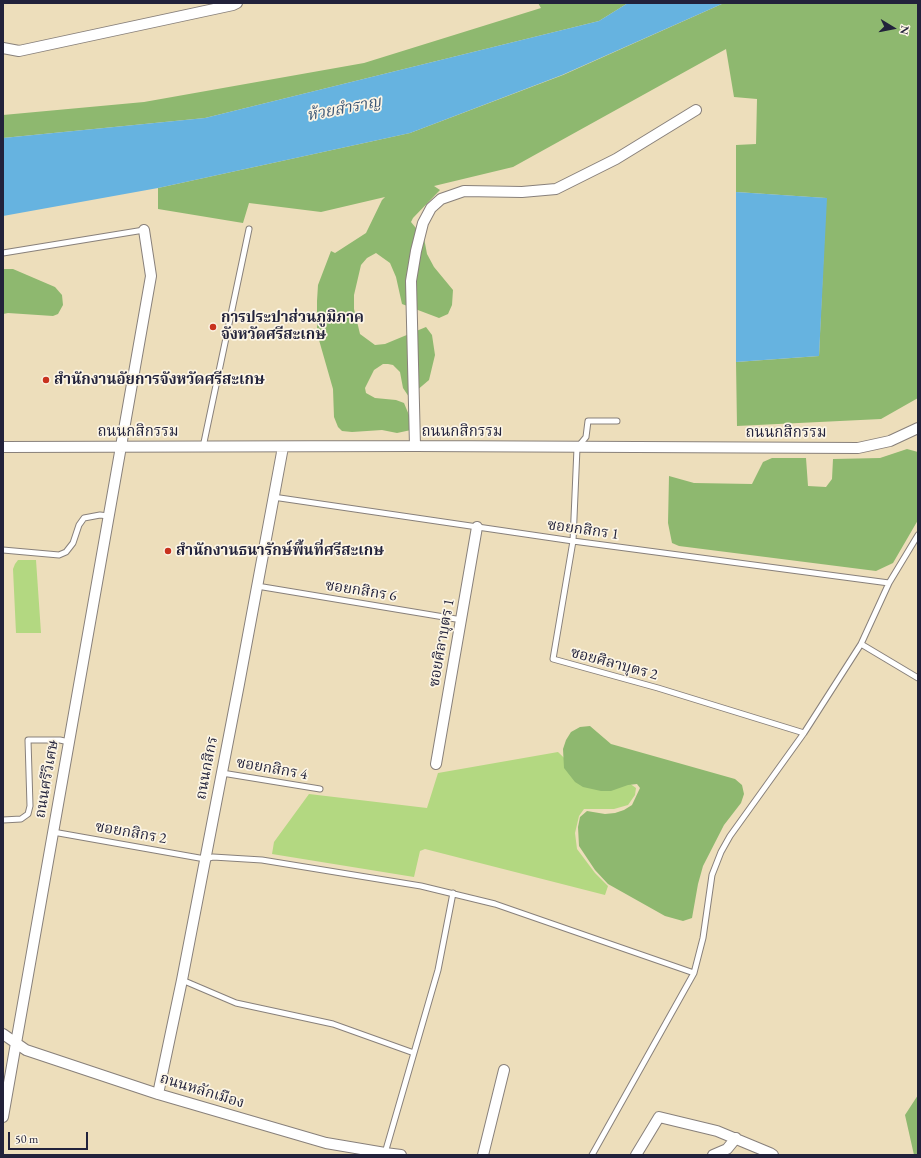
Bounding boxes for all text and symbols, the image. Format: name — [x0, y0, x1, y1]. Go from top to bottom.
north arrow — [873, 8, 913, 48]
text: N — [897, 24, 912, 36]
water label: ห้วยสำราญ — [305, 92, 383, 126]
place label: การประปาส่วนภูมิภาค จังหวัดศรีสะเกษ — [221, 309, 364, 344]
marker: การประปาส่วนภูมิภาค จังหวัดศรีสะเกษ — [208, 322, 218, 332]
place label: สำนักงานอัยการจังหวัดศรีสะเกษ — [54, 371, 265, 389]
marker: สำนักงานอัยการจังหวัดศรีสะเกษ — [41, 375, 51, 385]
street label: ถนนกสิกรรม — [97, 423, 179, 441]
street label: ถนนกสิกรรม — [421, 423, 503, 441]
street label: ถนนกสิกรรม — [745, 424, 827, 442]
street label: ซอยกสิกร 1 — [546, 516, 620, 544]
place label: สำนักงานธนารักษ์พื้นที่ศรีสะเกษ — [176, 542, 384, 560]
marker: สำนักงานธนารักษ์พื้นที่ศรีสะเกษ — [163, 546, 173, 556]
street label: ซอยกสิกร 6 — [324, 576, 398, 606]
street label: ซอยศิลาบุตร 1 — [425, 597, 459, 689]
street label: ซอยศิลาบุตร 2 — [568, 644, 660, 684]
street label: ถนนกสิกร — [192, 735, 222, 801]
street label: ถนนศรีวิเศษ — [31, 738, 63, 820]
street label: ซอยกสิกร 4 — [235, 754, 309, 784]
street label: ซอยกสิกร 2 — [94, 818, 168, 848]
street label: ถนนหลักเมือง — [157, 1070, 247, 1112]
scale bar — [10, 1124, 90, 1150]
text: 50 m — [15, 1131, 38, 1147]

